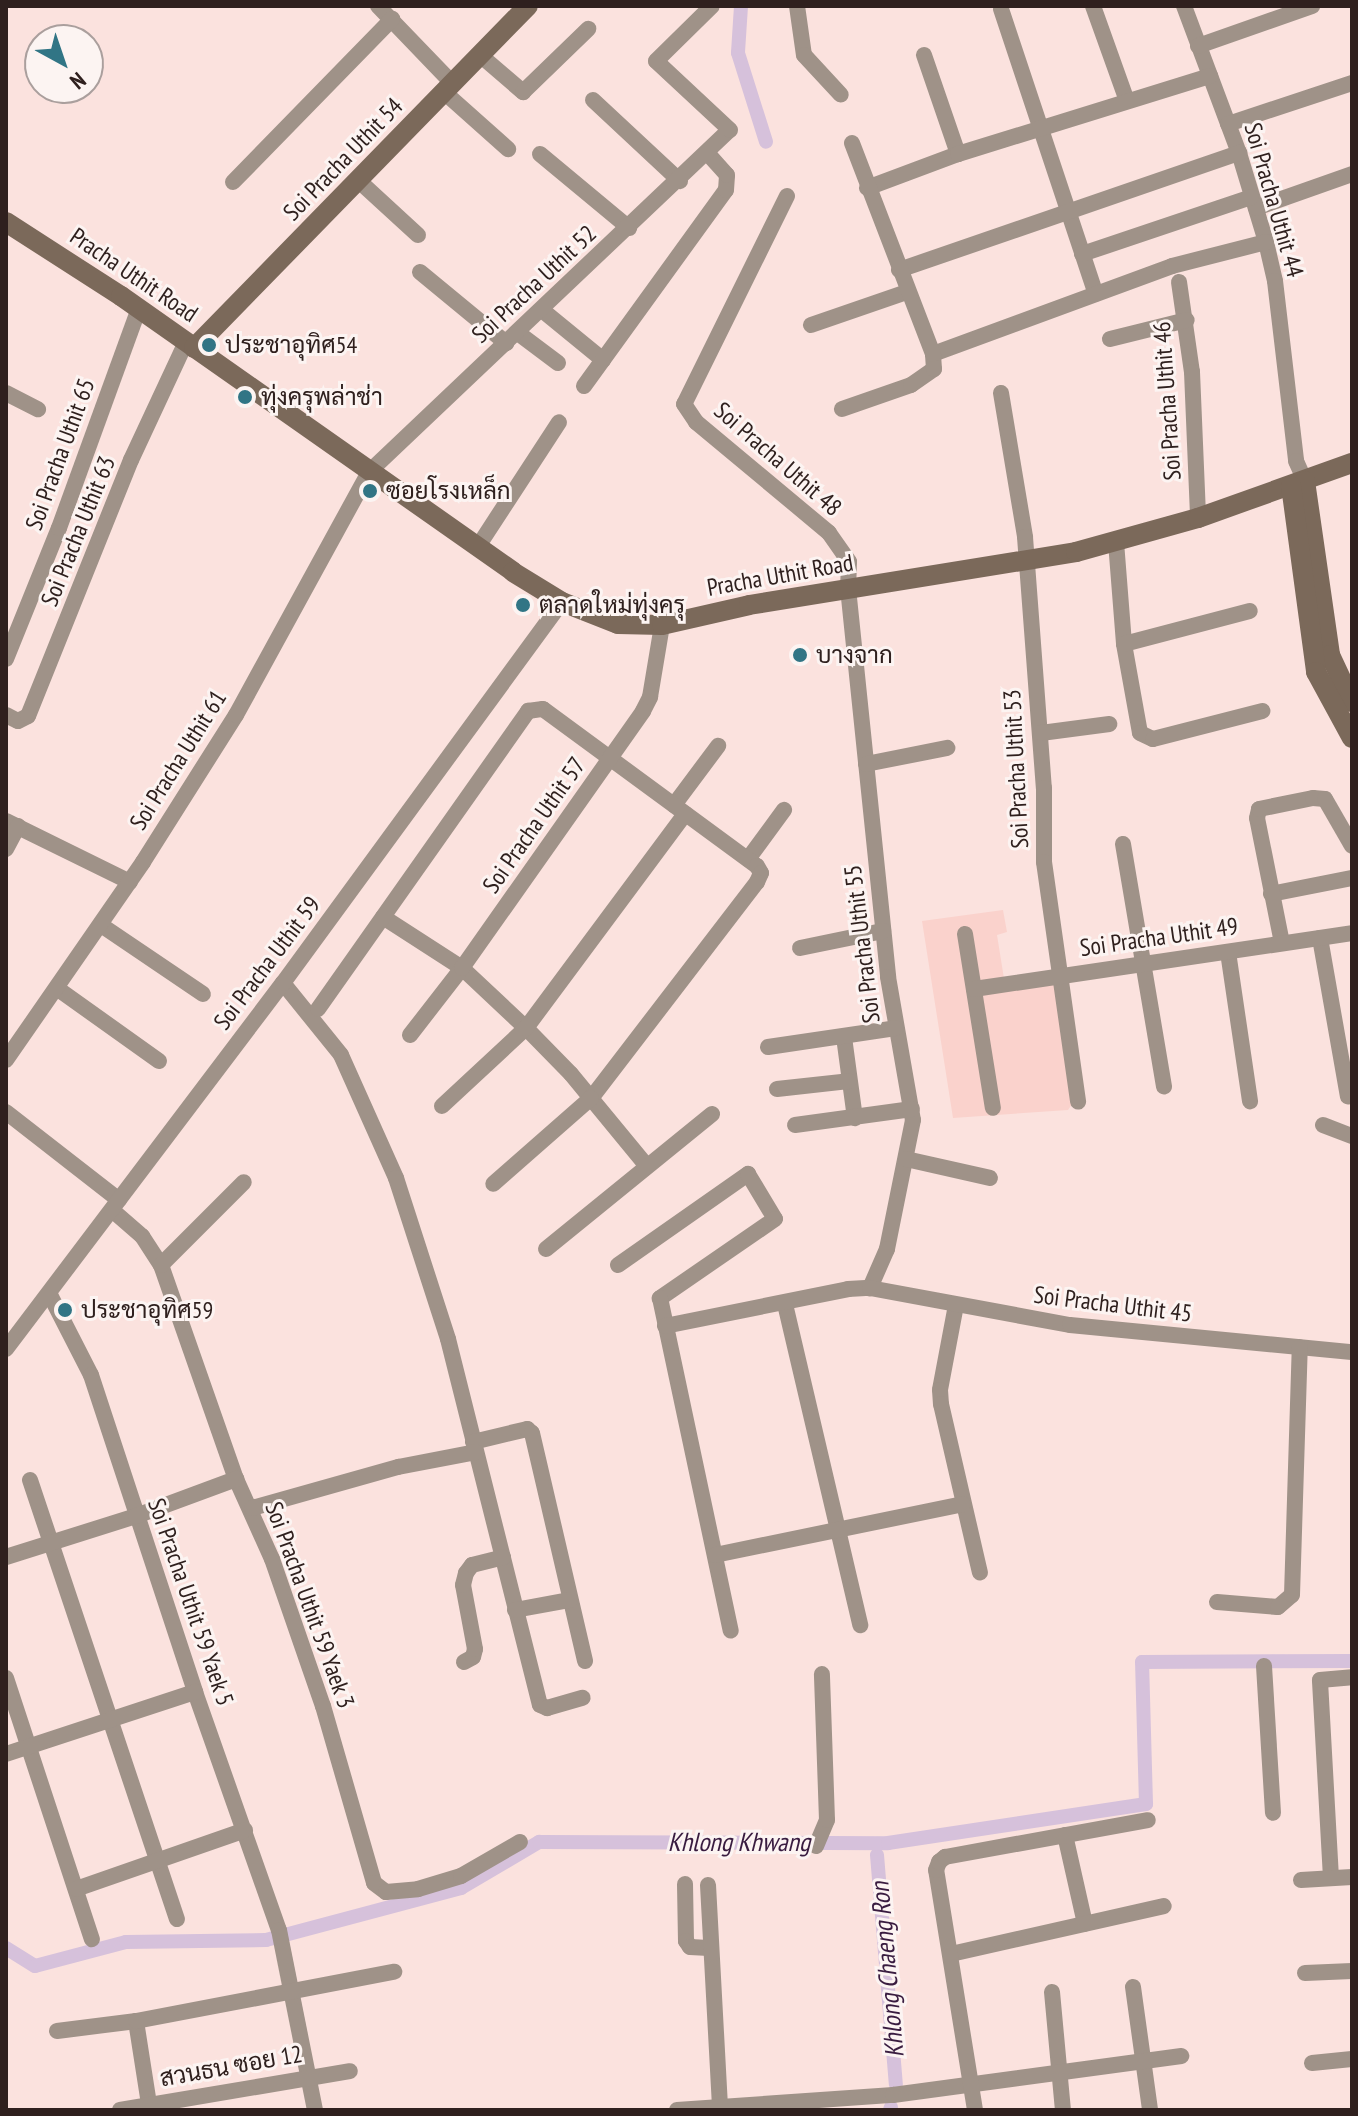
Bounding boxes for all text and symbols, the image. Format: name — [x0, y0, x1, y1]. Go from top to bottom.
north arrow — [24, 24, 104, 104]
text: N — [65, 66, 92, 95]
street label: Soi Pracha Uthit 54 — [277, 92, 409, 226]
street label: Soi Pracha Uthit 44 — [1238, 119, 1310, 281]
street label: Soi Pracha Uthit 52 — [466, 219, 602, 349]
street label: Pracha Uthit Road — [65, 222, 203, 328]
street label: Soi Pracha Uthit 46 — [1147, 321, 1187, 481]
place label: ประชาอุทิศ54 — [225, 331, 357, 359]
marker: ประชาอุทิศ54 — [200, 336, 218, 354]
street label: Soi Pracha Uthit 65 — [19, 374, 101, 534]
place label: ทุ่งครุพล่าช่า — [261, 383, 383, 411]
marker: ทุ่งครุพล่าช่า — [236, 388, 254, 406]
street label: Soi Pracha Uthit 48 — [708, 396, 848, 522]
street label: Soi Pracha Uthit 63 — [35, 452, 121, 610]
place label: ซอยโรงเหล็ก — [386, 477, 511, 505]
marker: ซอยโรงเหล็ก — [361, 482, 379, 500]
street label: Pracha Uthit Road — [705, 548, 855, 602]
place label: ตลาดใหม่ทุ่งครุ — [539, 591, 685, 619]
marker: ตลาดใหม่ทุ่งครุ — [514, 596, 532, 614]
place label: บางจาก — [816, 641, 893, 669]
marker: บางจาก — [791, 646, 809, 664]
street label: Soi Pracha Uthit 61 — [124, 685, 232, 835]
street label: Soi Pracha Uthit 53 — [997, 689, 1035, 849]
street label: Soi Pracha Uthit 57 — [477, 752, 591, 898]
street label: Soi Pracha Uthit 55 — [838, 863, 886, 1025]
street label: Soi Pracha Uthit 59 — [208, 891, 326, 1035]
street label: Soi Pracha Uthit 49 — [1078, 912, 1240, 962]
street label: Soi Pracha Uthit 45 — [1032, 1280, 1194, 1328]
place label: ประชาอุทิศ59 — [81, 1296, 213, 1324]
marker: ประชาอุทิศ59 — [56, 1301, 74, 1319]
street label: Soi Pracha Uthit 59 Yaek 5 — [142, 1494, 240, 1710]
street label: Soi Pracha Uthit 59 Yaek 3 — [259, 1497, 361, 1713]
water label: Khlong Khwang — [668, 1826, 810, 1858]
water label: Khlong Chaeng Ron — [864, 1881, 910, 2059]
street label: สวนธน ซอย 12 — [158, 2039, 304, 2093]

